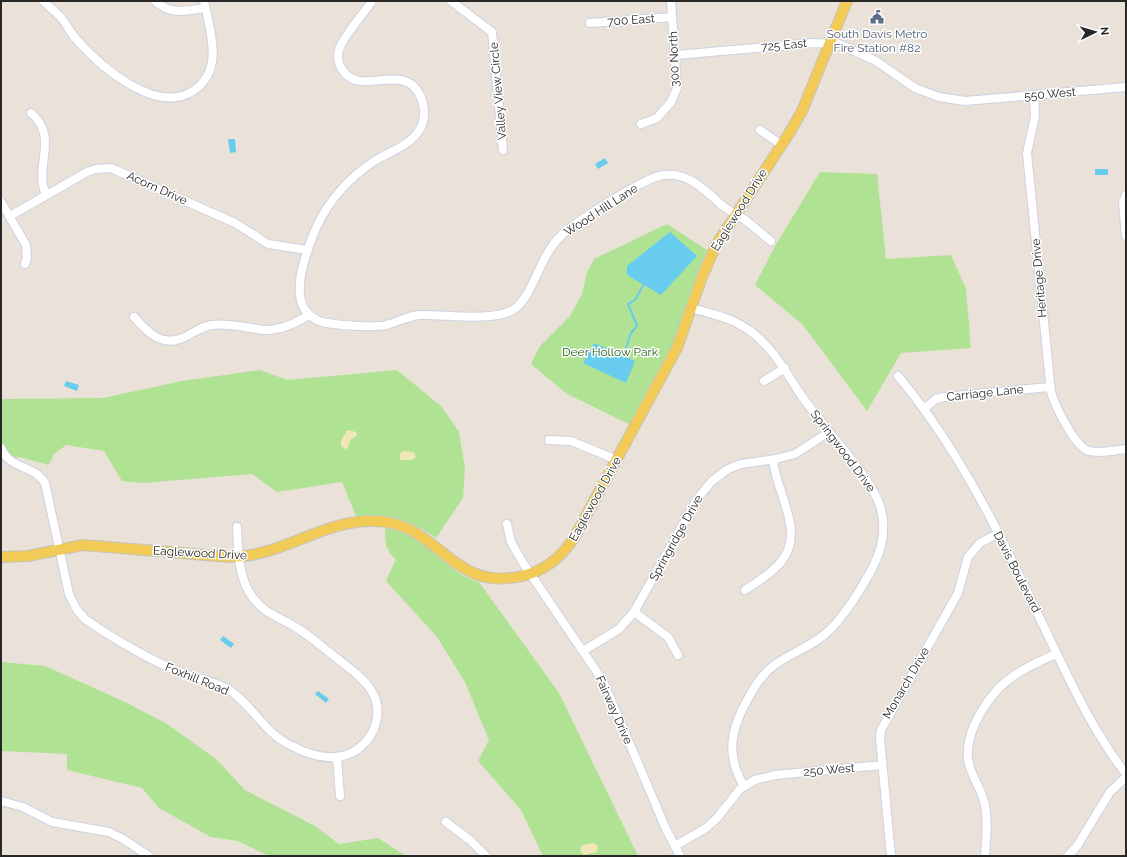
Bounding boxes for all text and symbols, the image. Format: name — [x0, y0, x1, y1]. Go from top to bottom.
public building icon: South Davis Metro Fire Station #82 — [869, 9, 885, 25]
street label: 700 East — [607, 11, 655, 29]
north arrow — [1075, 12, 1115, 52]
text: N — [1098, 26, 1111, 36]
place label: South Davis Metro Fire Station #82 — [827, 27, 927, 55]
street label: 300 North — [666, 31, 682, 87]
street label: 725 East — [761, 36, 807, 54]
street label: Valley View Circle — [487, 41, 509, 141]
street label: 550 West — [1024, 85, 1076, 103]
street label: Eaglewood Drive — [708, 166, 770, 254]
street label: Acorn Drive — [125, 168, 189, 208]
street label: Wood Hill Lane — [562, 181, 640, 239]
street label: Heritage Drive — [1029, 238, 1049, 318]
park label: Deer Hollow Park — [562, 345, 659, 359]
street label: Carriage Lane — [946, 382, 1024, 404]
street label: Springwood Drive — [808, 407, 878, 495]
street label: Eaglewood Drive — [566, 454, 624, 544]
street label: Springridge Drive — [647, 492, 705, 584]
street label: Davis Boulevard — [990, 529, 1044, 615]
street label: Eaglewood Drive — [153, 544, 247, 562]
street label: Monarch Drive — [880, 645, 932, 721]
street label: Foxhill Road — [163, 660, 231, 698]
street label: Fairway Drive — [593, 674, 635, 746]
street label: 250 West — [803, 761, 855, 779]

